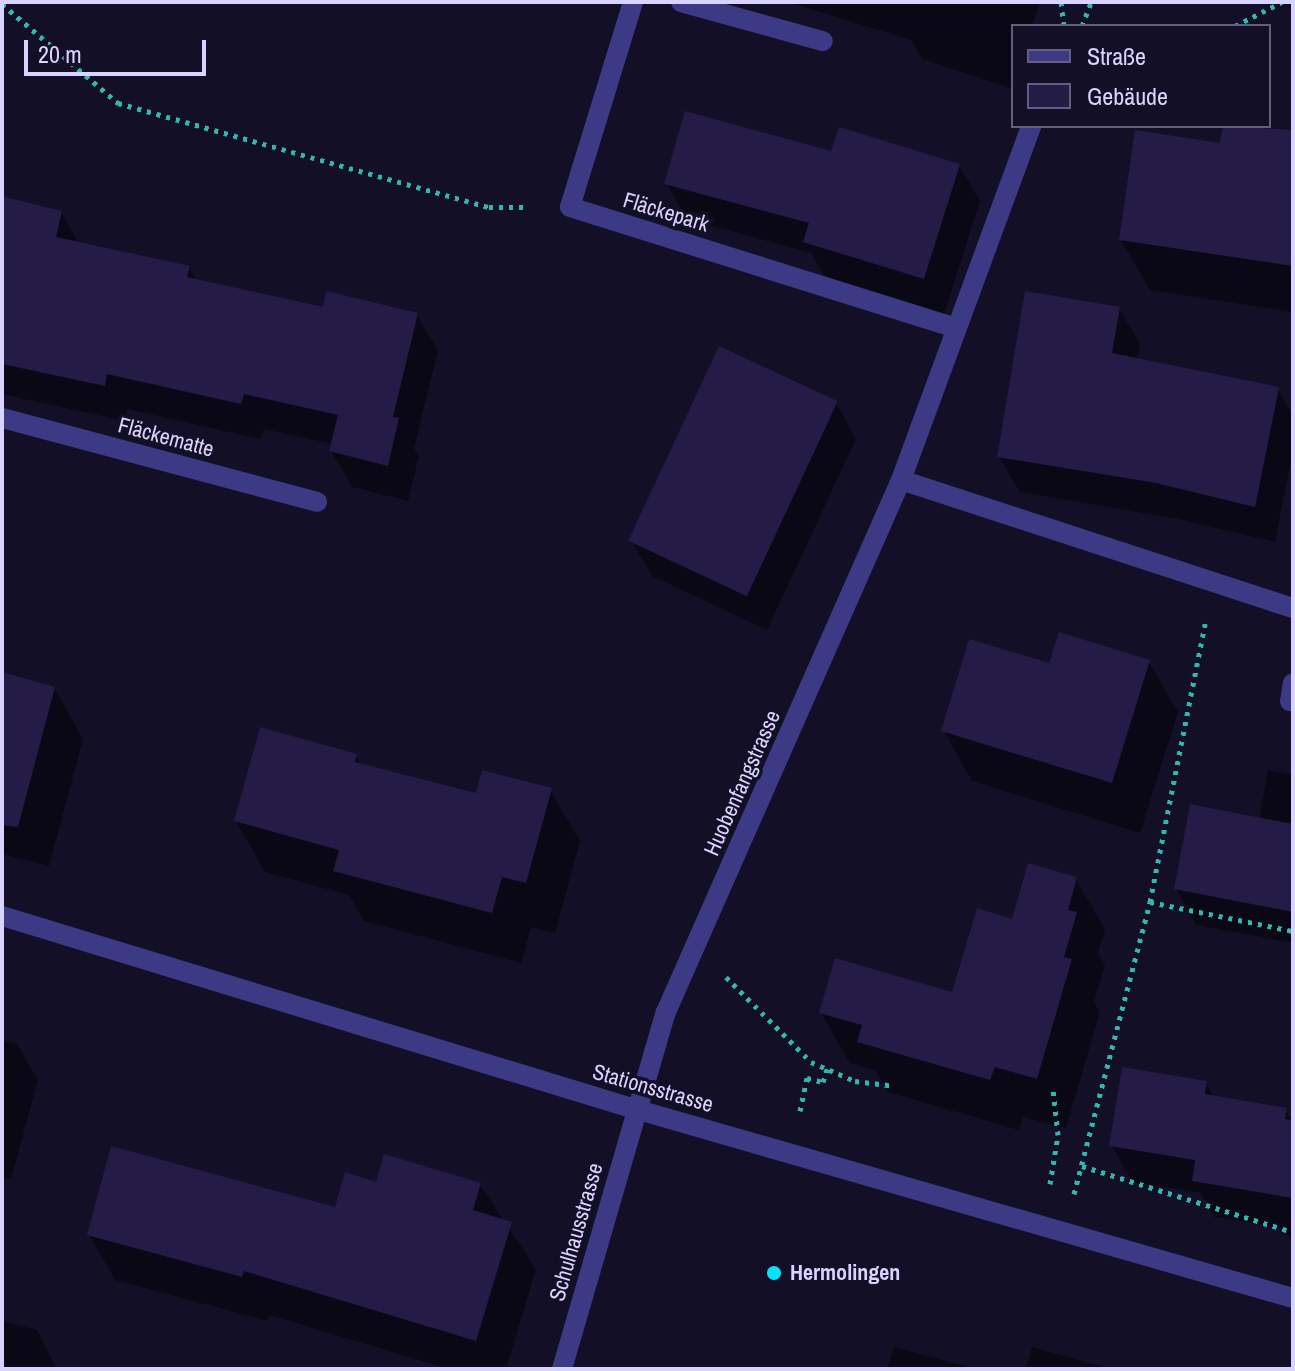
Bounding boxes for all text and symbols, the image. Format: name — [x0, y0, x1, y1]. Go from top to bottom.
scale bar — [28, 24, 210, 74]
legend — [1011, 24, 1271, 128]
text: 20 m — [38, 38, 82, 70]
text: Straße — [1087, 40, 1146, 72]
text: Gebäude — [1087, 80, 1168, 112]
street label: Fläckepark — [620, 186, 712, 238]
street label: Fläckematte — [115, 412, 217, 462]
street label: Huobenfangstrasse — [698, 706, 786, 860]
street label: Stationsstrasse — [590, 1058, 716, 1118]
street label: Schulhausstrasse — [544, 1160, 608, 1304]
place label: Hermolingen — [790, 1260, 900, 1286]
marker: Hermolingen — [765, 1264, 783, 1282]

